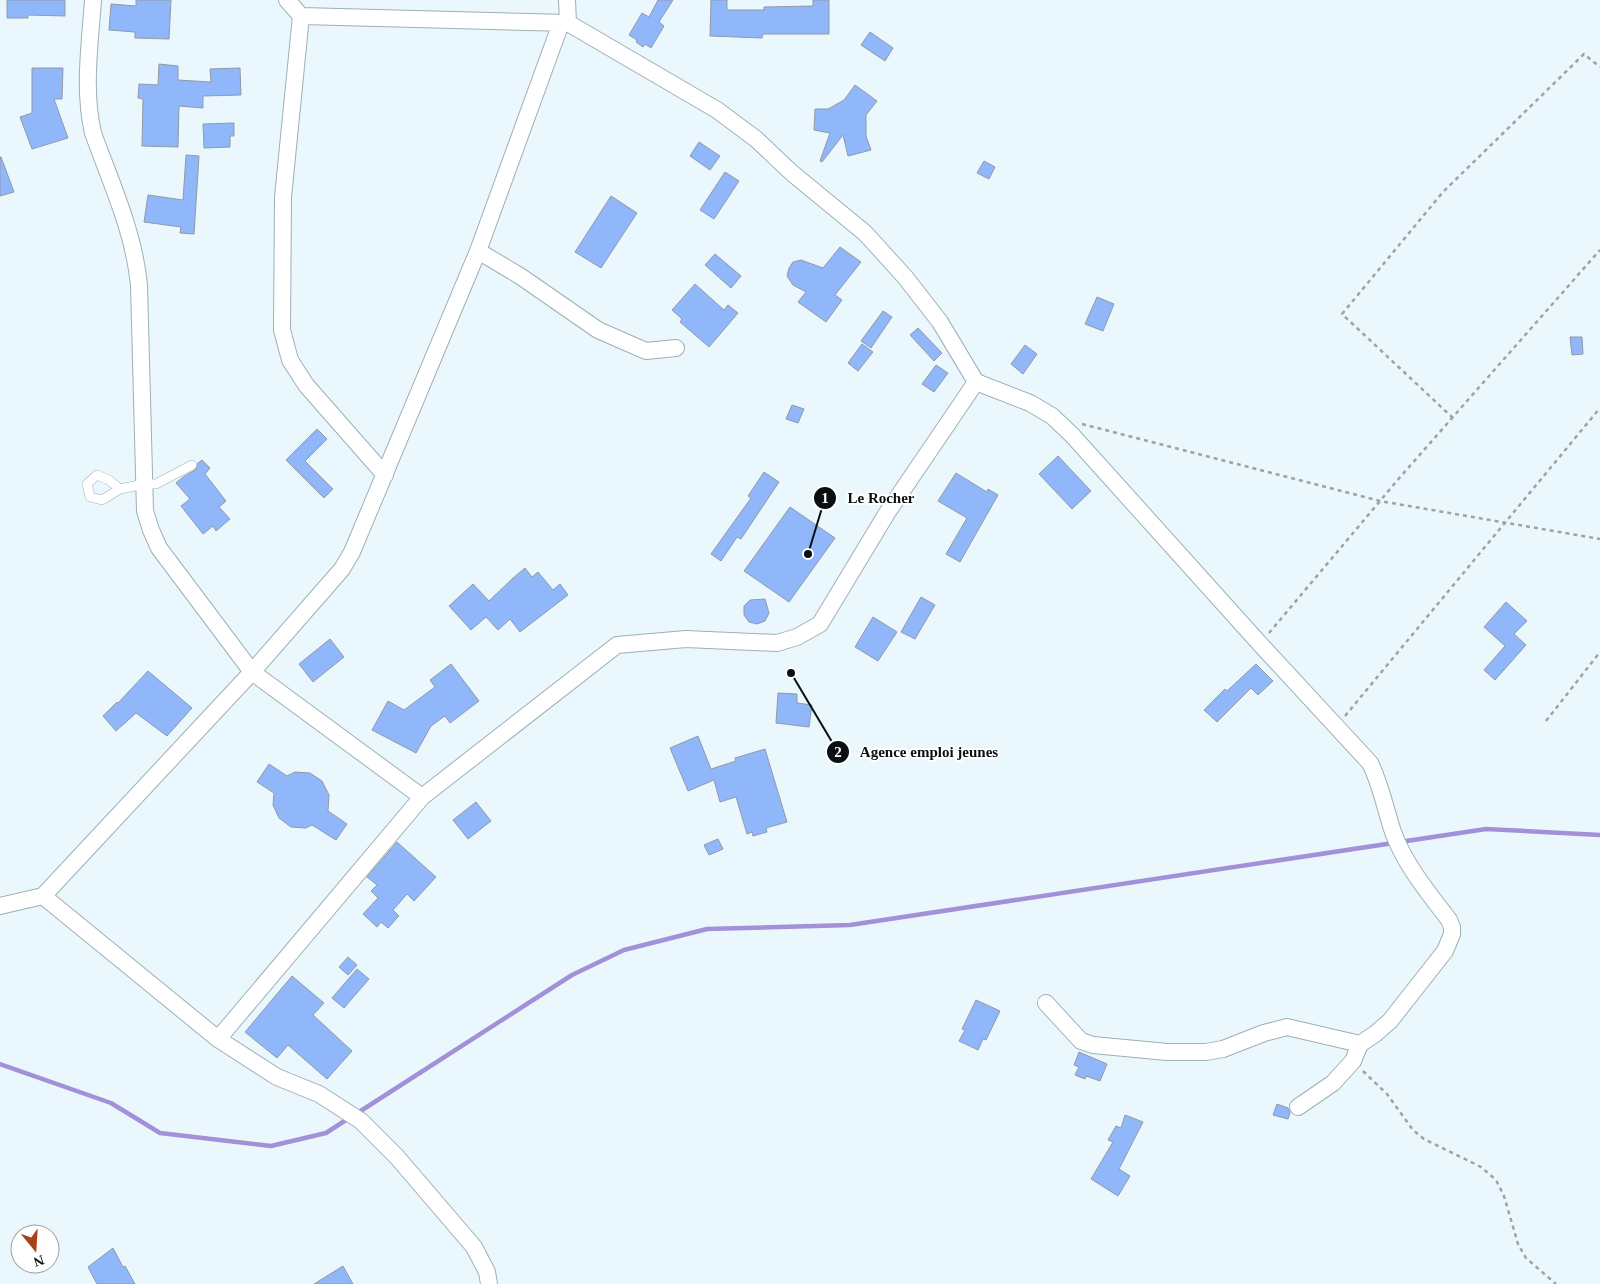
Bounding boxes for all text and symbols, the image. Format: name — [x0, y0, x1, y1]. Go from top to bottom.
callout: Le Rocher — [813, 483, 925, 513]
text: 1 — [821, 490, 829, 506]
text: Le Rocher — [847, 490, 915, 506]
callout: Agence emploi jeunes — [825, 737, 1009, 767]
text: 2 — [834, 744, 842, 760]
text: Agence emploi jeunes — [860, 744, 998, 760]
north arrow — [10, 1224, 60, 1274]
text: N — [32, 1252, 46, 1270]

